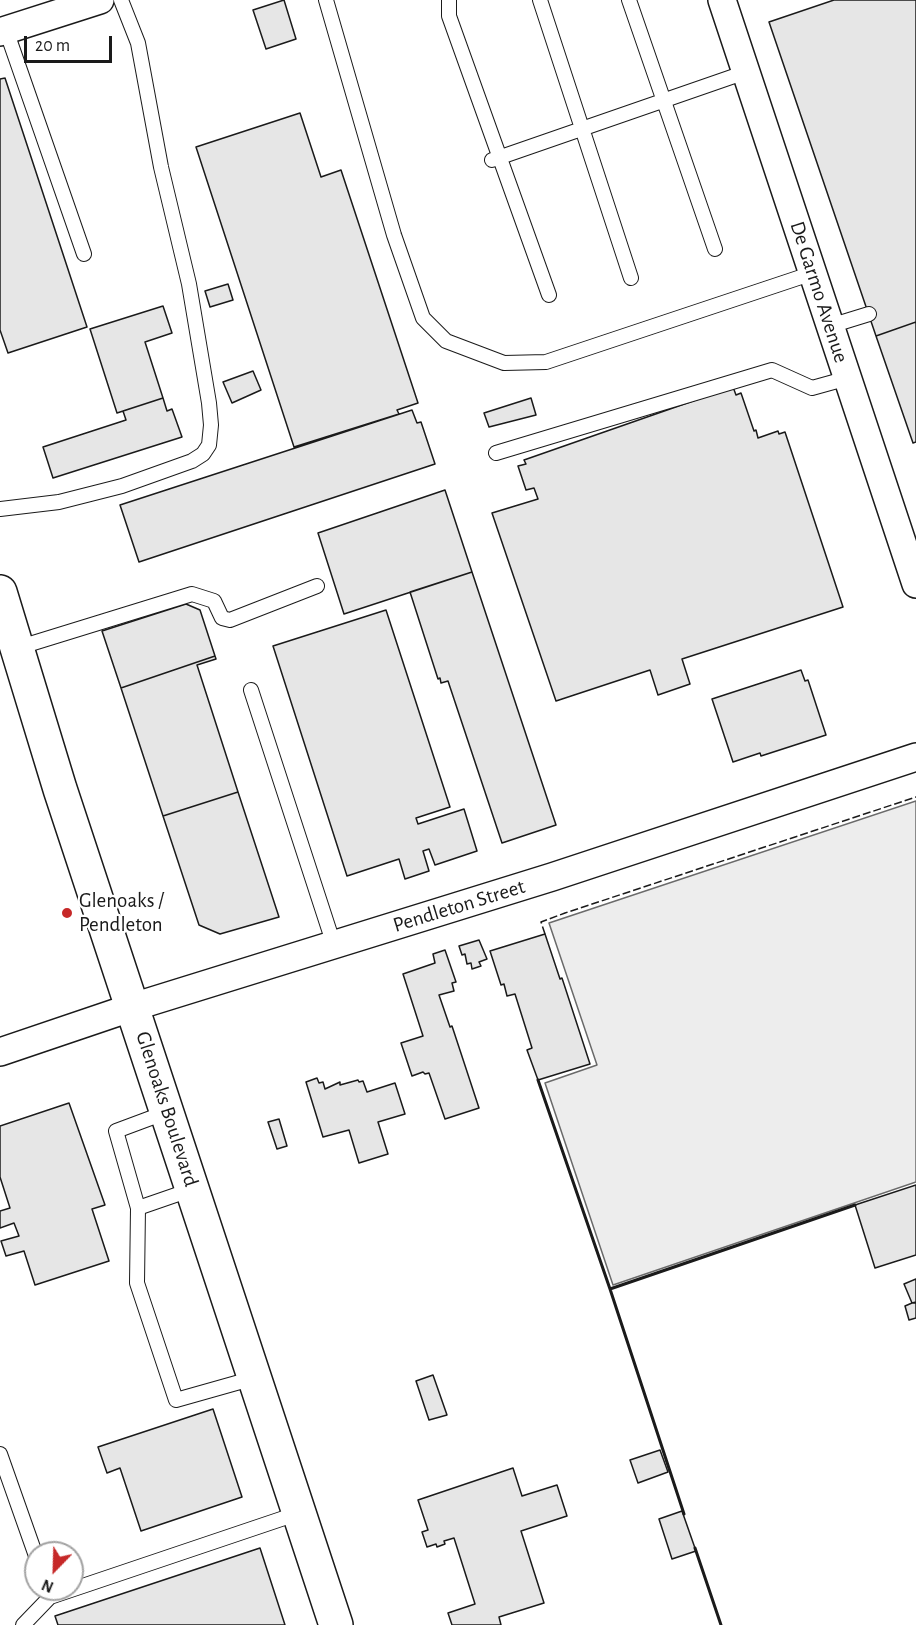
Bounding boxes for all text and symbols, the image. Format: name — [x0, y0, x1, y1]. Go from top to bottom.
scale bar — [27, 24, 116, 62]
text: 20 m — [35, 37, 70, 55]
street label: De Garmo Avenue — [784, 218, 854, 366]
street label: Pendleton Street — [390, 874, 528, 938]
place label: Glenoaks / Pendleton — [79, 888, 164, 938]
marker: Glenoaks / Pendleton — [60, 906, 74, 920]
street label: Glenoaks Boulevard — [130, 1028, 204, 1190]
north arrow — [24, 1541, 84, 1601]
text: N — [40, 1576, 56, 1595]

